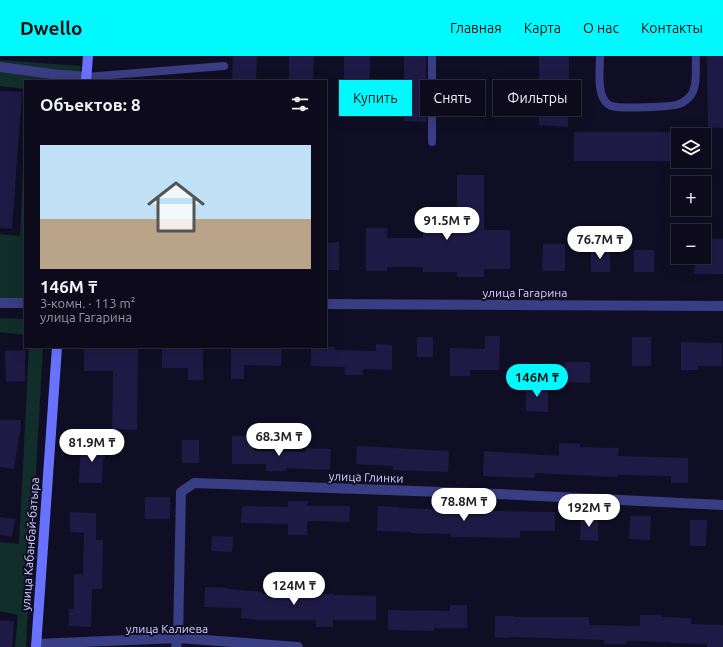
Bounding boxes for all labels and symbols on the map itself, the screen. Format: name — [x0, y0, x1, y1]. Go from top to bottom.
pin: 91.5M ₸ — [410, 207, 484, 241]
pin: 76.7M ₸ — [563, 226, 637, 260]
street label: улица Гагарина — [483, 286, 568, 299]
pin: 146M ₸ — [504, 364, 570, 398]
pin: 68.3M ₸ — [242, 423, 316, 457]
pin: 81.9M ₸ — [55, 429, 129, 463]
street label: улица Глинки — [328, 469, 404, 485]
street label: улица Кабанбай-батыра — [19, 477, 41, 611]
pin: 78.8M ₸ — [427, 488, 501, 522]
pin: 192M ₸ — [556, 494, 622, 528]
pin: 124M ₸ — [261, 572, 327, 606]
street label: улица Калиева — [126, 622, 208, 635]

